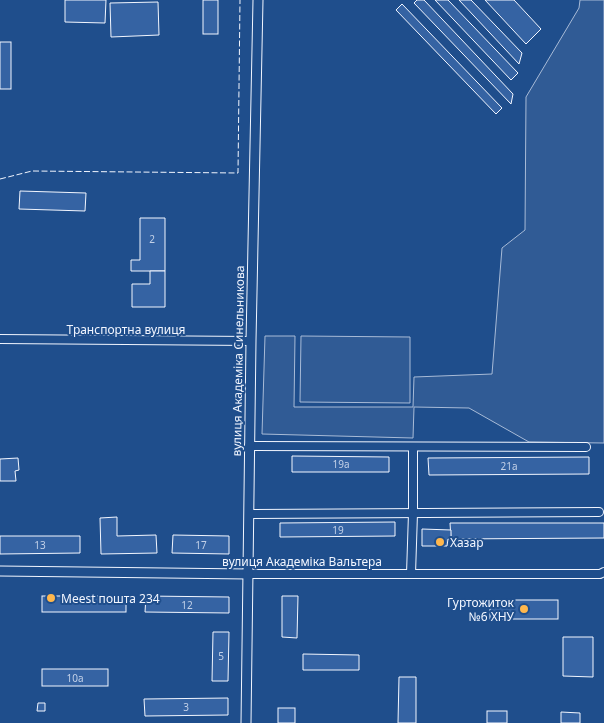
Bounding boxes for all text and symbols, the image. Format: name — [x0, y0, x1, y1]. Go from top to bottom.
house number: 2 — [149, 232, 155, 246]
street label: вулиця Академіка Синельникова — [228, 265, 248, 457]
street label: Транспортна вулиця — [67, 321, 185, 338]
house number: 19а — [333, 457, 350, 471]
house number: 21а — [501, 459, 518, 473]
house number: 19 — [332, 523, 344, 537]
place label: Хазар — [450, 534, 483, 551]
marker: Хазар — [434, 536, 446, 548]
house number: 13 — [34, 538, 46, 552]
house number: 17 — [195, 538, 207, 552]
street label: вулиця Академіка Вальтера — [222, 553, 382, 570]
place label: Meest пошта 234 — [61, 590, 160, 607]
marker: Meest пошта 234 — [45, 592, 57, 604]
place label: Гуртожиток №6 ХНУ — [447, 594, 515, 625]
house number: 12 — [181, 598, 193, 612]
marker: Гуртожиток №6 ХНУ — [518, 603, 530, 615]
house number: 5 — [218, 649, 224, 663]
house number: 10а — [67, 671, 84, 685]
house number: 3 — [183, 700, 189, 714]

